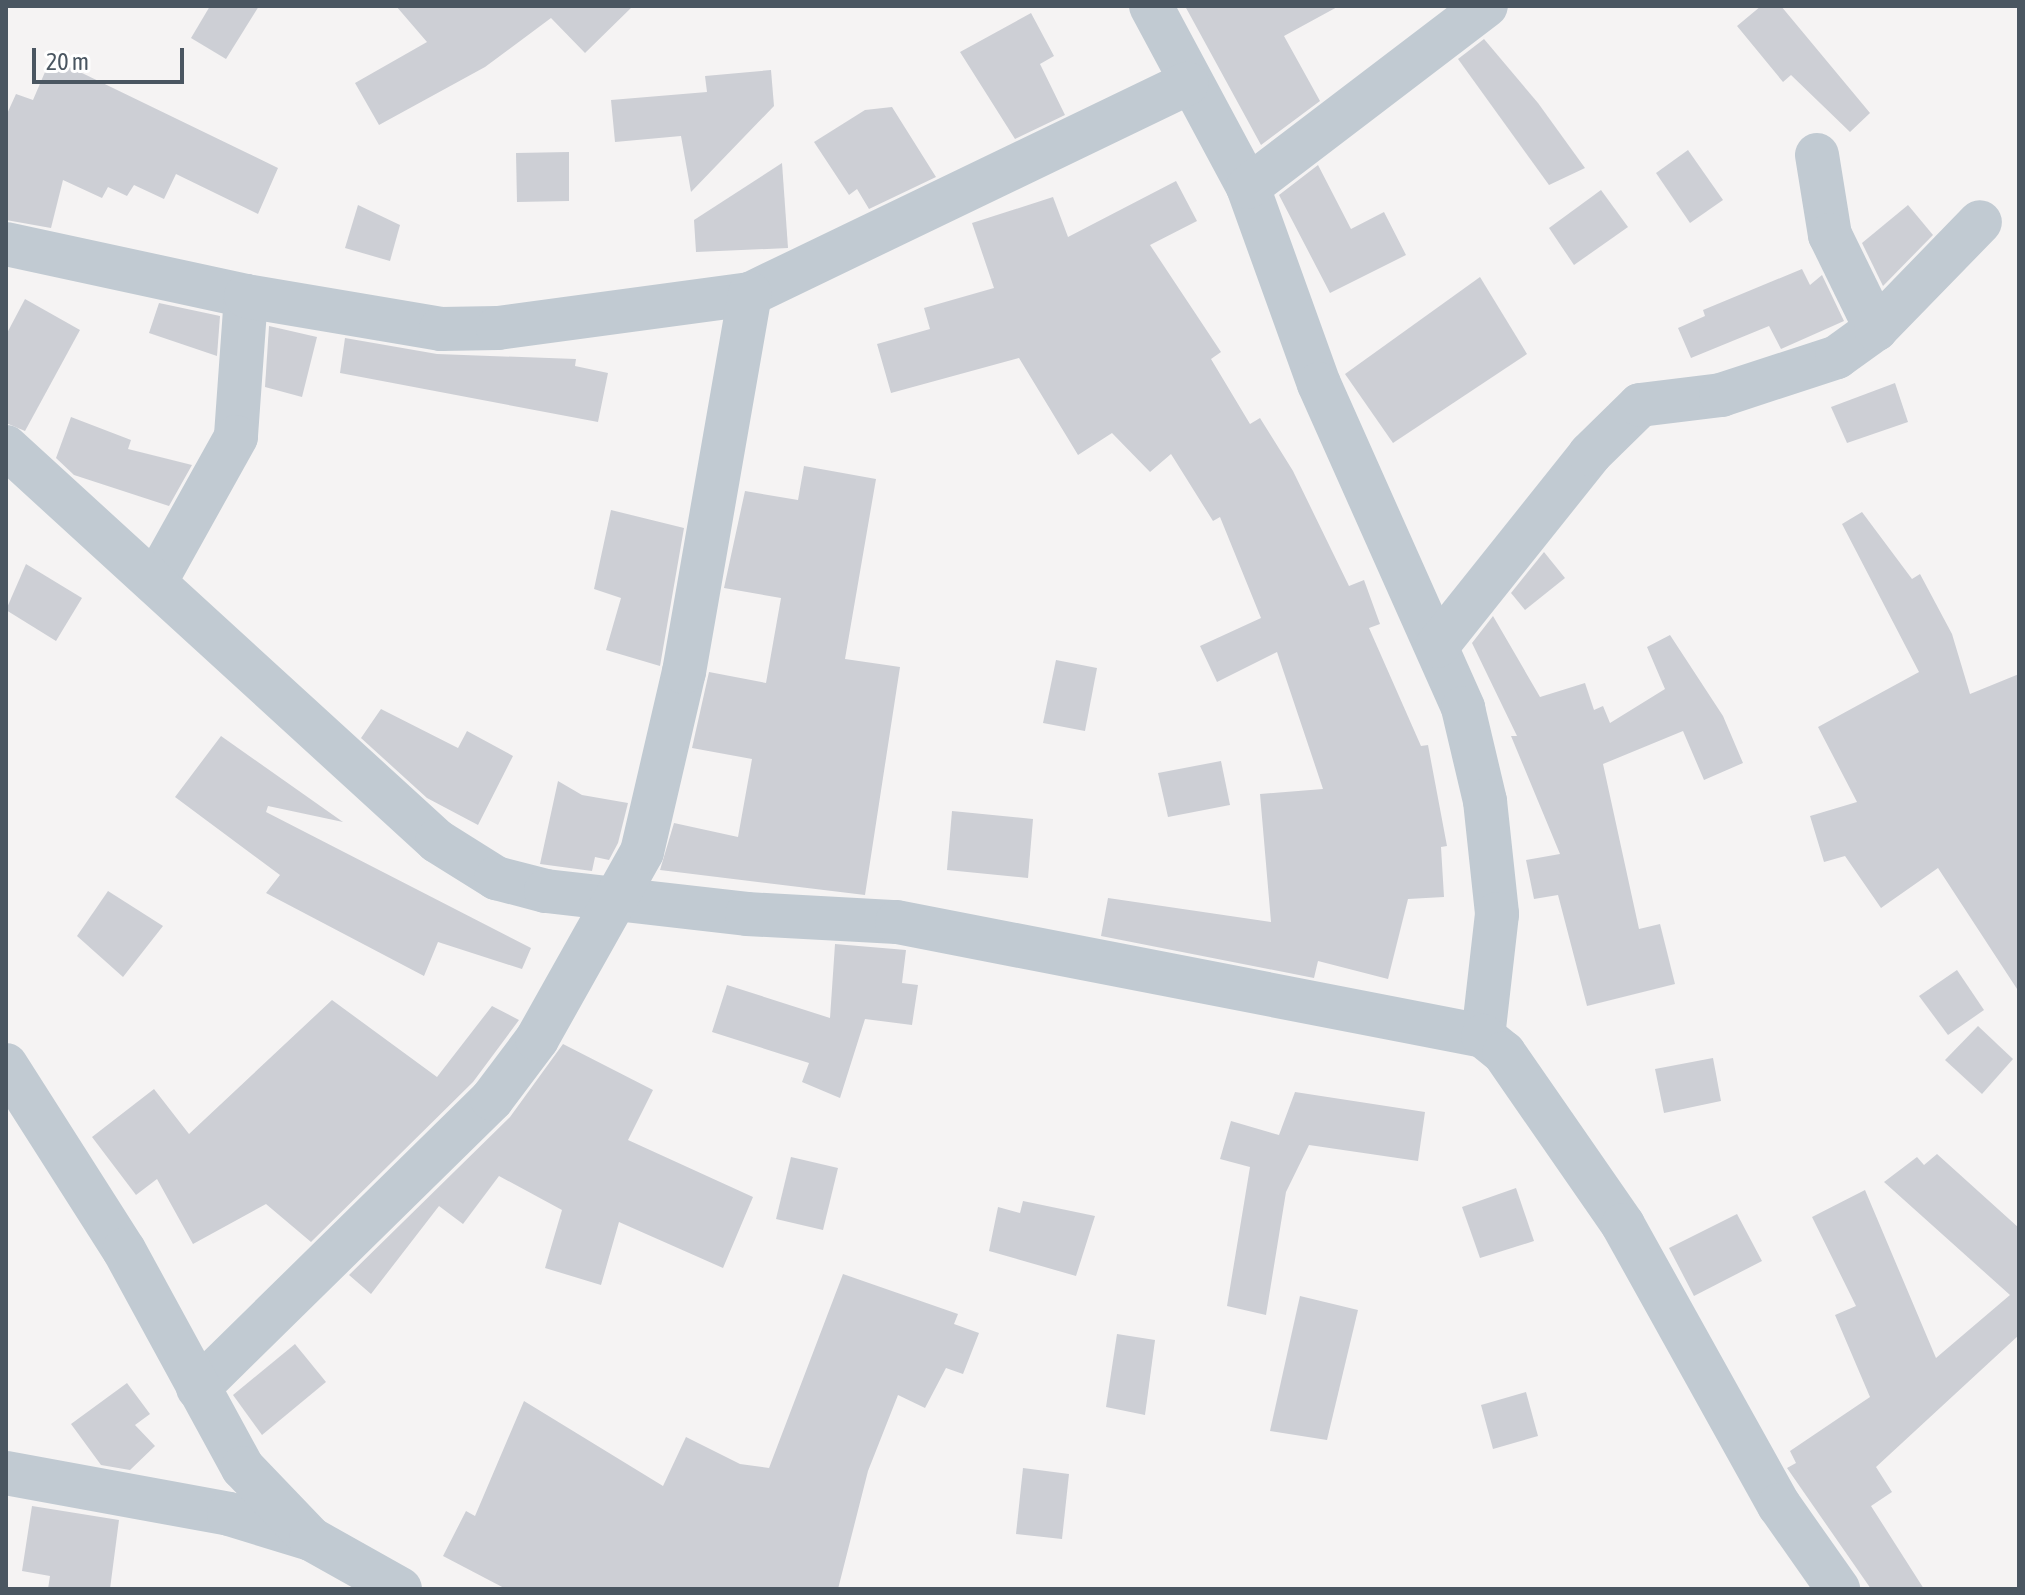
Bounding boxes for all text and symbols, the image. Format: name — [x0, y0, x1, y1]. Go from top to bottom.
scale bar — [36, 32, 188, 82]
text: 20 m — [46, 48, 89, 75]

